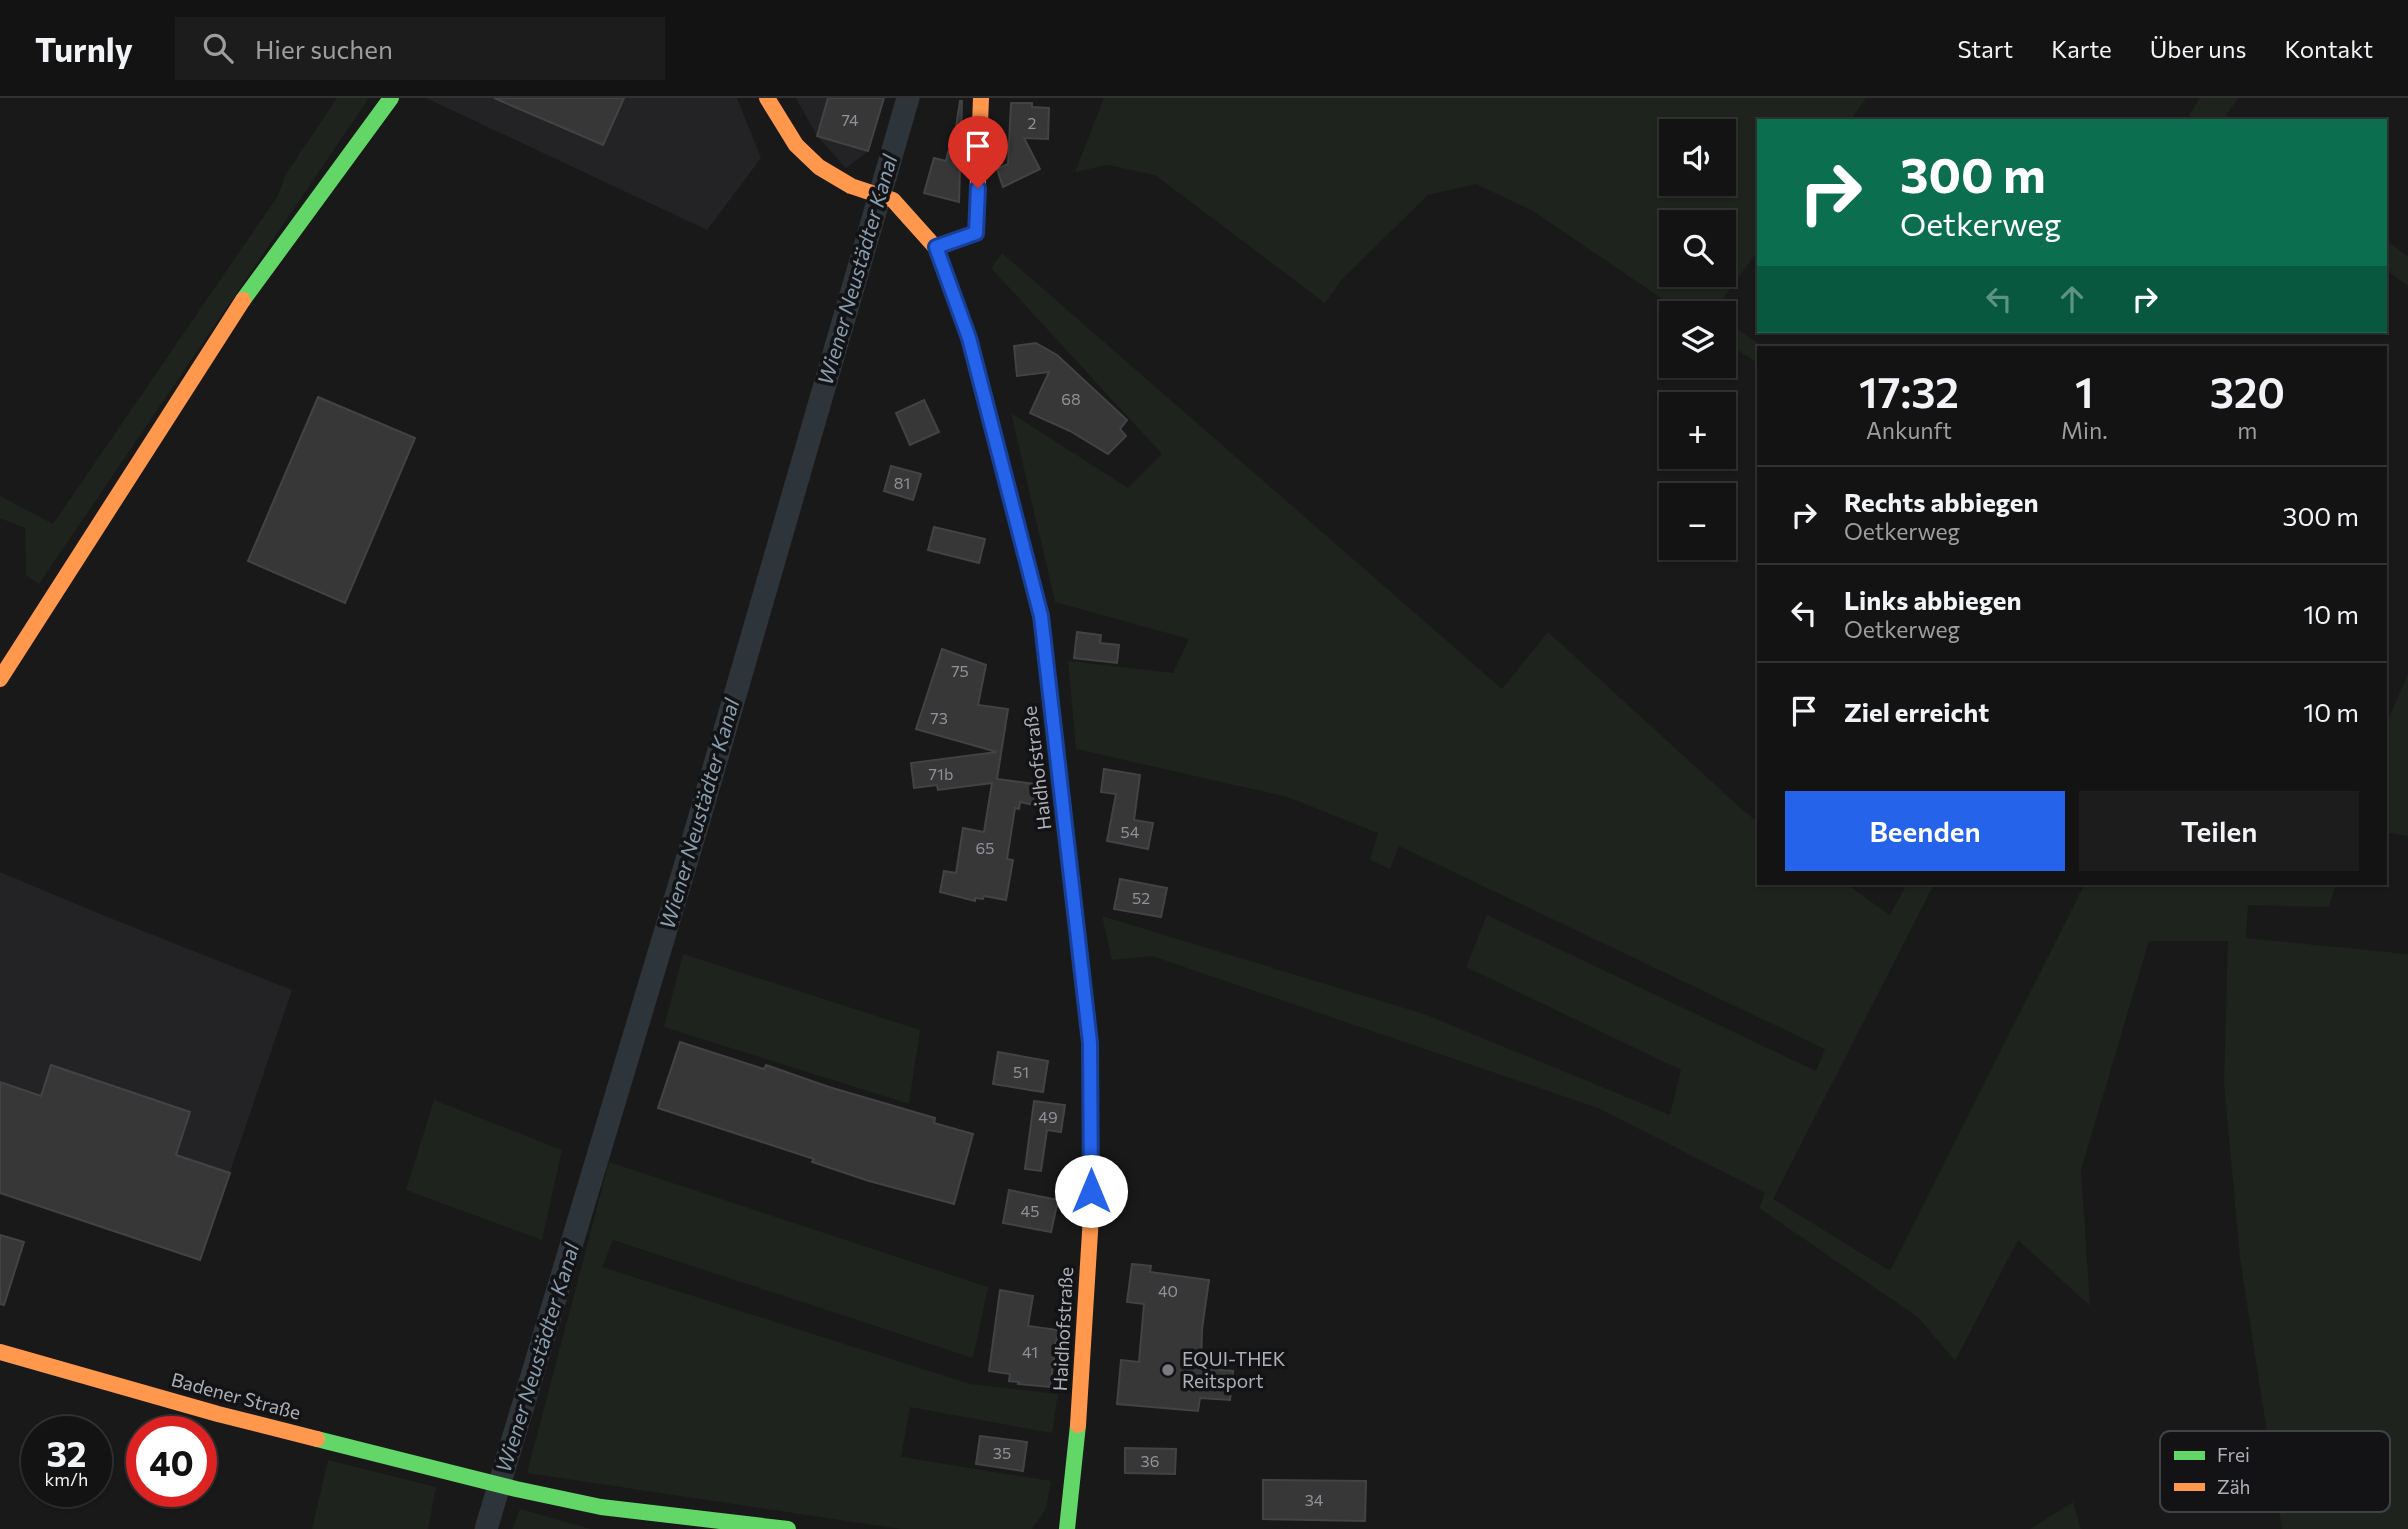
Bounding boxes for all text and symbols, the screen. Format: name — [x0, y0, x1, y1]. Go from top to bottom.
search box — [175, 17, 665, 80]
text: Turnly — [35, 28, 133, 69]
icon: search — [199, 29, 237, 67]
text: Hier suchen — [255, 33, 393, 64]
text: Start — [1958, 34, 2013, 63]
text: Karte — [2051, 34, 2112, 63]
text: Über uns — [2150, 34, 2246, 63]
text: Kontakt — [2284, 34, 2373, 63]
house number: 74 — [841, 110, 859, 129]
house number: 2 — [1028, 113, 1037, 132]
pin — [948, 116, 1008, 188]
map controls — [1659, 119, 1736, 560]
button: sound — [1659, 119, 1736, 196]
icon: arrive — [959, 127, 997, 165]
text: 300 m — [1900, 143, 2046, 203]
icon: right — [1785, 147, 1876, 238]
water label: Wiener Neustädter Kanal — [812, 151, 902, 388]
text: Oetkerweg — [1900, 203, 2061, 243]
button: search — [1659, 210, 1736, 287]
icon: left — [1980, 280, 2018, 318]
icon: ahead — [2053, 280, 2091, 318]
icon: right — [2126, 280, 2164, 318]
button: layers — [1659, 301, 1736, 378]
text: 17:32 — [1859, 365, 1959, 417]
text: 1 — [2075, 365, 2094, 417]
text: 320 — [2210, 365, 2285, 417]
house number: 68 — [1061, 389, 1081, 408]
button: + — [1659, 392, 1736, 469]
text: Ankunft — [1866, 416, 1952, 444]
text: Min. — [2061, 416, 2108, 444]
text: m — [2237, 416, 2257, 444]
house number: 81 — [894, 473, 910, 492]
button: − — [1659, 483, 1736, 560]
text: Rechts abbiegen — [1844, 486, 2039, 517]
icon: right — [1785, 496, 1823, 534]
text: 300 m — [2283, 500, 2359, 531]
text: Oetkerweg — [1844, 517, 1960, 545]
text: Links abbiegen — [1844, 584, 2022, 615]
icon: left — [1785, 594, 1823, 632]
text: 10 m — [2303, 598, 2359, 629]
text: Oetkerweg — [1844, 615, 1960, 643]
house number: 75 — [951, 661, 969, 680]
icon: arrive — [1785, 692, 1823, 730]
water label: Wiener Neustädter Kanal — [654, 695, 744, 932]
text: Ziel erreicht — [1844, 696, 1989, 727]
text: 10 m — [2303, 696, 2359, 727]
street label: Haidhofstraße — [1017, 705, 1056, 831]
house number: 73 — [930, 708, 948, 727]
house number: 71b — [929, 764, 953, 783]
button: Beenden — [1785, 791, 2065, 871]
button: Teilen — [2079, 791, 2359, 871]
house number: 54 — [1121, 822, 1140, 841]
house number: 65 — [976, 838, 994, 857]
house number: 52 — [1132, 888, 1150, 907]
house number: 51 — [1013, 1062, 1029, 1081]
house number: 49 — [1038, 1107, 1058, 1126]
position arrow — [1054, 1154, 1128, 1228]
house number: 45 — [1021, 1201, 1039, 1220]
water label: Wiener Neustädter Kanal — [490, 1239, 584, 1475]
street label: Haidhofstraße — [1048, 1266, 1077, 1392]
house number: 40 — [1158, 1281, 1178, 1300]
house number: 41 — [1022, 1342, 1038, 1361]
place label: EQUI-THEK Reitsport — [1182, 1347, 1286, 1392]
marker: EQUI-THEK Reitsport — [1160, 1362, 1176, 1378]
street label: Badener Straße — [169, 1367, 303, 1424]
speed limit sign: 40 — [126, 1416, 217, 1507]
text: 32 — [46, 1431, 87, 1474]
legend — [2160, 1431, 2390, 1512]
house number: 35 — [993, 1443, 1011, 1462]
text: Frei — [2217, 1443, 2250, 1466]
house number: 36 — [1141, 1451, 1159, 1470]
text: km/h — [45, 1468, 88, 1490]
text: Zäh — [2217, 1475, 2251, 1498]
house number: 34 — [1305, 1490, 1324, 1509]

